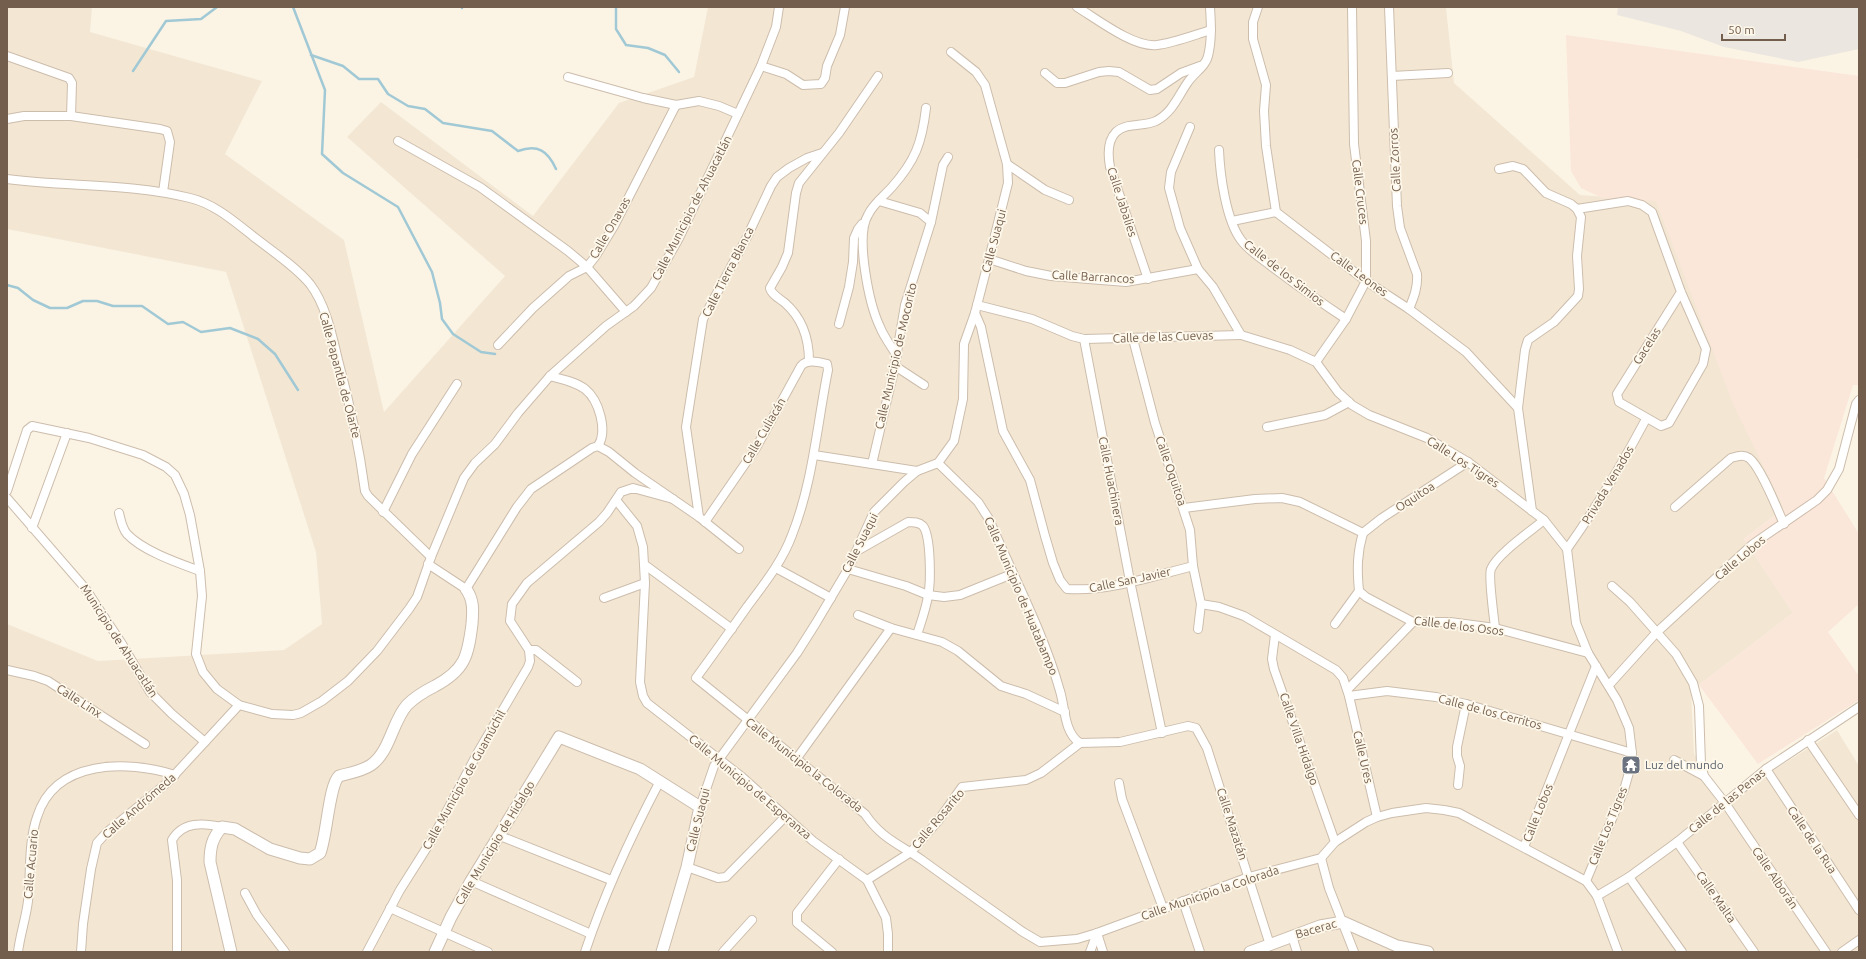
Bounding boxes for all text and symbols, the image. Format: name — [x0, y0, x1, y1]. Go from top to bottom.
scale bar — [1722, 16, 1785, 42]
text: 50 m — [1728, 23, 1755, 36]
street label: Calle Zorros — [1386, 128, 1403, 192]
street label: Calle Municipio de Ahuacatlán — [649, 133, 734, 283]
street label: Calle Cruces — [1350, 159, 1371, 225]
street label: Calle Jabalies — [1105, 165, 1140, 238]
street label: Calle Onavas — [587, 195, 632, 261]
street label: Calle Suaqui — [979, 208, 1008, 274]
street label: Calle Tierra Blanca — [699, 225, 756, 319]
street label: Calle de los Simios — [1242, 237, 1327, 308]
street label: Calle Leones — [1328, 248, 1390, 299]
street label: Calle Barrancos — [1051, 268, 1135, 285]
street label: Calle Municipio de Mocorito — [872, 281, 919, 430]
street label: Calle Papantla de Olarte — [317, 310, 364, 439]
street label: Gacelas — [1630, 325, 1663, 366]
street label: Calle de las Cuevas — [1112, 328, 1214, 345]
street label: Calle Culiacán — [739, 395, 788, 466]
street label: Calle Los Tigres — [1425, 433, 1502, 490]
street label: Calle Oquitoa — [1153, 434, 1190, 508]
street label: Calle Huachinera — [1097, 435, 1126, 526]
street label: Privada Venados — [1579, 443, 1636, 526]
street label: Oquitoa — [1393, 479, 1437, 514]
street label: Calle Suaqui — [839, 511, 880, 575]
street label: Calle Municipio de Huatabampo — [982, 515, 1061, 677]
street label: Calle Lobos — [1712, 533, 1767, 582]
street label: Calle San Javier — [1088, 564, 1172, 595]
street label: Municipio de Ahuacatlán — [78, 582, 161, 700]
street label: Calle de los Osos — [1413, 614, 1505, 637]
street label: Calle Linx — [54, 681, 104, 720]
street label: Calle Villa Hidalgo — [1278, 691, 1321, 787]
street label: Calle de los Cerritos — [1437, 691, 1543, 732]
street label: Calle Municipio de Guamúchil — [420, 708, 507, 852]
street label: Calle Municipio la Colorada — [743, 715, 865, 814]
street label: Calle Ures — [1351, 729, 1376, 785]
street label: Calle Municipio de Esperanza — [687, 732, 814, 842]
temple icon: Luz del mundo — [1620, 754, 1642, 776]
place label: Luz del mundo — [1645, 758, 1724, 771]
street label: Calle de las Penas — [1686, 766, 1768, 835]
street label: Calle Andrómeda — [99, 770, 178, 841]
street label: Calle Municipio de Hidalgo — [452, 778, 537, 907]
street label: Calle Lobos — [1520, 782, 1555, 844]
street label: Calle Los Tigres — [1586, 785, 1629, 867]
street label: Calle Rosarito — [909, 786, 966, 851]
street label: Calle Mazatán — [1215, 786, 1250, 862]
street label: Calle Suaqui — [683, 787, 712, 853]
street label: Calle de la Rua — [1785, 804, 1840, 876]
street label: Calle Acuario — [21, 828, 40, 899]
street label: Calle Alborán — [1750, 844, 1801, 911]
street label: Calle Municipio la Colorada — [1139, 863, 1280, 922]
street label: Calle Malta — [1694, 868, 1739, 925]
street label: Bacerac — [1294, 916, 1338, 941]

